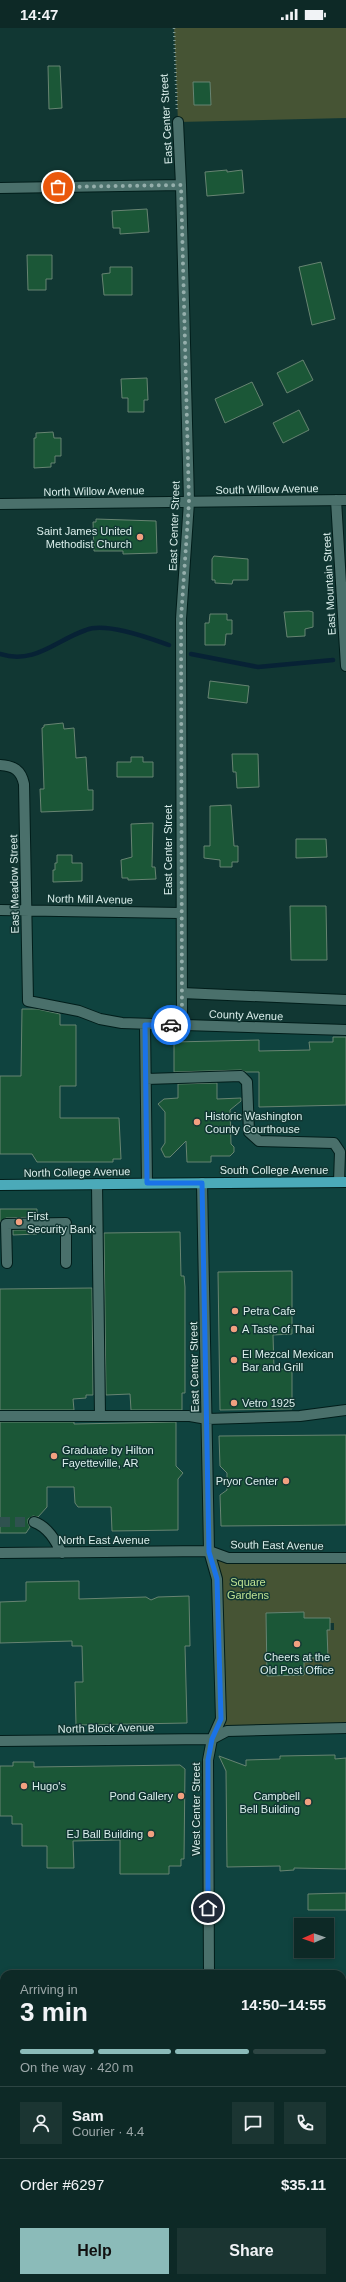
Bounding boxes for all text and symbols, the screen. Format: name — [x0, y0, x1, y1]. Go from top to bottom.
text: 14:47 — [20, 6, 58, 23]
street label: East Center Street — [158, 73, 174, 165]
pin — [41, 170, 75, 204]
icon: bag — [47, 176, 69, 198]
street label: East Center Street — [166, 481, 182, 571]
street label: South Willow Avenue — [215, 482, 319, 496]
street label: North Willow Avenue — [43, 484, 145, 498]
place label: Saint James United Methodist Church — [37, 525, 132, 550]
marker: Saint James United Methodist Church — [135, 532, 145, 542]
street label: East Mountain Street — [320, 532, 338, 636]
street label: East Center Street — [162, 805, 174, 895]
street label: East Meadow Street — [7, 834, 21, 934]
street label: North Mill Avenue — [47, 892, 133, 906]
courier — [151, 1005, 191, 1045]
street label: County Avenue — [209, 1008, 283, 1022]
icon: car — [160, 1014, 182, 1036]
place label: Historic Washington County Courthouse — [205, 1110, 302, 1135]
marker: Historic Washington County Courthouse — [192, 1117, 202, 1127]
street label: South College Avenue — [220, 1164, 328, 1176]
street label: North College Avenue — [23, 1165, 131, 1179]
place label: First Security Bank — [27, 1210, 95, 1235]
marker: First Security Bank — [14, 1217, 24, 1227]
place label: Petra Cafe — [243, 1305, 296, 1317]
marker: Petra Cafe — [230, 1306, 240, 1316]
street label: East Center Street — [187, 1322, 201, 1412]
place label: A Taste of Thai — [242, 1323, 314, 1335]
marker: A Taste of Thai — [229, 1324, 239, 1334]
place label: El Mezcal Mexican Bar and Grill — [242, 1348, 334, 1373]
marker: El Mezcal Mexican Bar and Grill — [229, 1355, 239, 1365]
place label: Vetro 1925 — [242, 1397, 295, 1409]
marker: Vetro 1925 — [229, 1398, 239, 1408]
place label: Graduate by Hilton Fayetteville, AR — [62, 1444, 154, 1469]
marker: Graduate by Hilton Fayetteville, AR — [49, 1451, 59, 1461]
place label: Pryor Center — [216, 1475, 278, 1487]
marker: Pryor Center — [281, 1476, 291, 1486]
street label: North East Avenue — [58, 1534, 150, 1546]
street label: South East Avenue — [230, 1538, 324, 1552]
park label: Square Gardens — [227, 1576, 270, 1601]
marker: Cheers at the Old Post Office — [292, 1639, 302, 1649]
place label: Cheers at the Old Post Office — [260, 1651, 334, 1676]
street label: North Block Avenue — [58, 1721, 154, 1735]
street label: West Center Street — [190, 1762, 202, 1856]
place label: Hugo's — [32, 1780, 66, 1792]
marker: Hugo's — [19, 1781, 29, 1791]
place label: Pond Gallery — [109, 1790, 173, 1802]
place label: Campbell Bell Building — [239, 1790, 300, 1815]
marker: Pond Gallery — [176, 1791, 186, 1801]
marker: Campbell Bell Building — [303, 1797, 313, 1807]
place label: EJ Ball Building — [67, 1828, 143, 1840]
marker: EJ Ball Building — [146, 1829, 156, 1839]
pin — [191, 1891, 225, 1925]
icon: home — [197, 1897, 219, 1919]
north arrow — [294, 1918, 334, 1958]
map controls — [294, 1918, 334, 1958]
text: Arriving in — [20, 1982, 78, 1997]
text: 14:50–14:55 — [241, 1996, 326, 2013]
text: 3 min — [20, 1997, 88, 2027]
text: On the way · 420 m — [20, 2060, 133, 2075]
button: person — [20, 2102, 62, 2144]
button: chat — [232, 2102, 274, 2144]
button: phone — [284, 2102, 326, 2144]
text: Sam — [72, 2107, 104, 2124]
text: Courier · 4.4 — [72, 2124, 144, 2139]
text: Order #6297 — [20, 2176, 104, 2193]
text: $35.11 — [281, 2176, 326, 2193]
button: Help — [20, 2228, 169, 2274]
button: Share — [177, 2228, 326, 2274]

